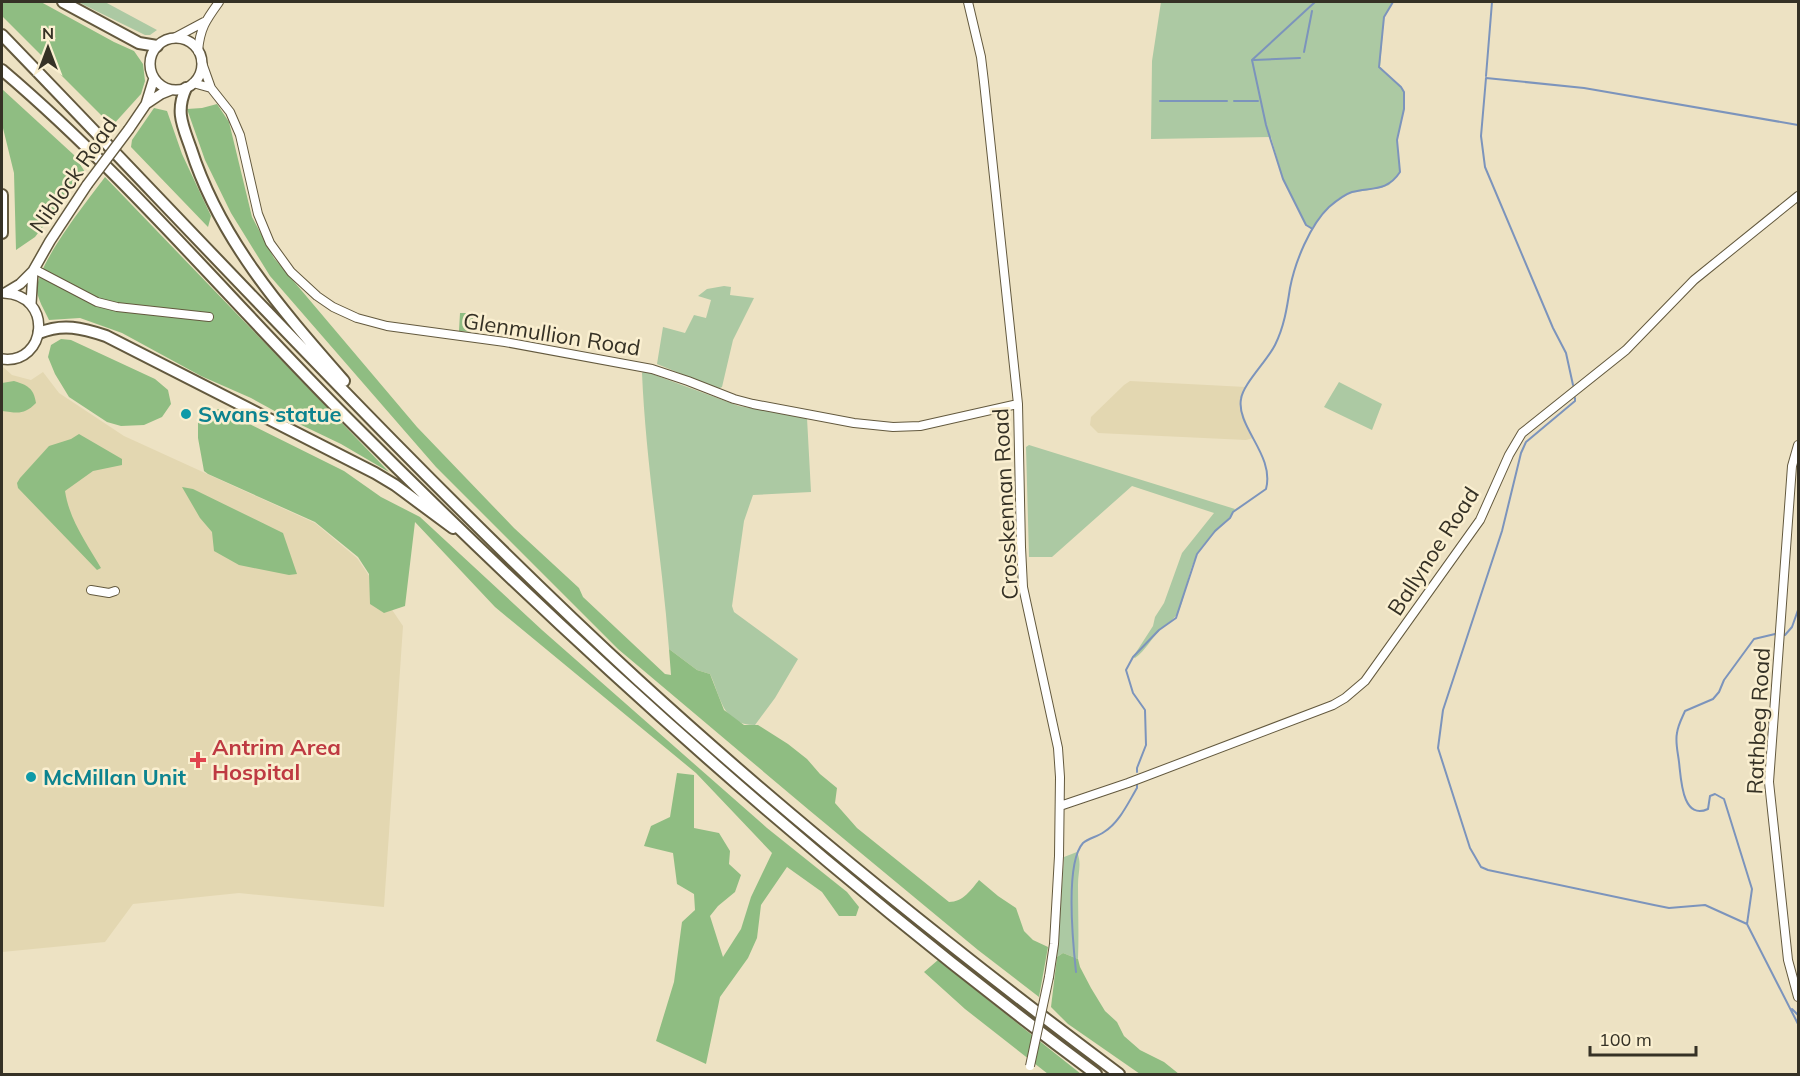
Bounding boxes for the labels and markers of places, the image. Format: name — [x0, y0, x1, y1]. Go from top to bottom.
place label: Swans statue — [198, 400, 342, 428]
marker: Swans statue — [179, 407, 193, 421]
place label: Antrim Area Hospital — [212, 733, 341, 786]
marker: Antrim Area Hospital — [189, 751, 207, 769]
place label: McMillan Unit — [43, 763, 186, 791]
marker: McMillan Unit — [24, 770, 38, 784]

